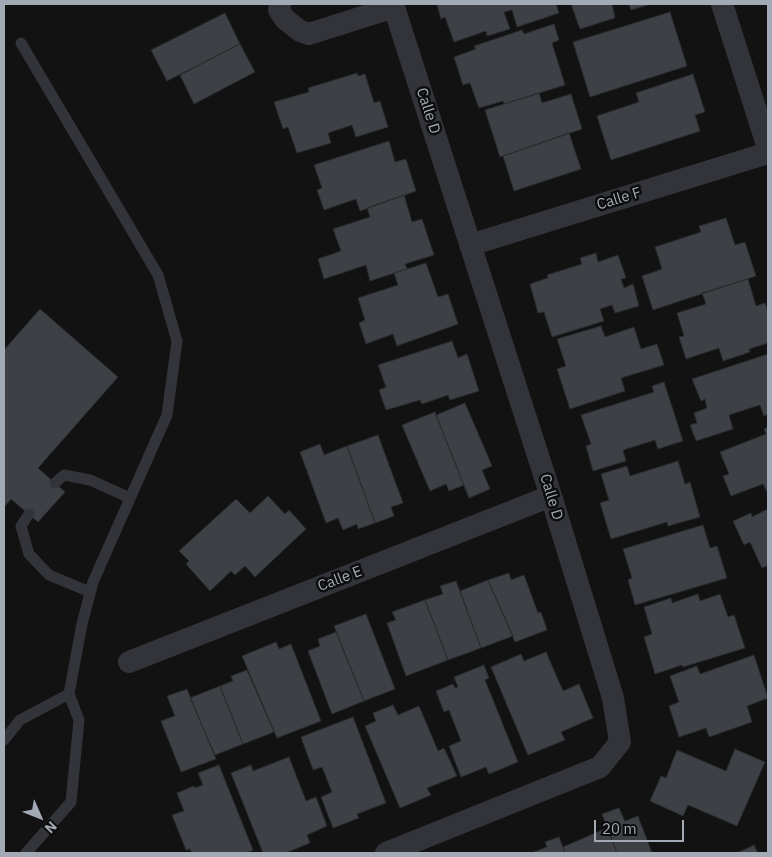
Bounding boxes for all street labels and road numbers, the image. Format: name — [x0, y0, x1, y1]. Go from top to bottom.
street label: Calle D — [412, 86, 444, 136]
street label: Calle F — [595, 184, 643, 214]
street label: Calle D — [535, 472, 567, 522]
street label: Calle E — [315, 562, 365, 596]

